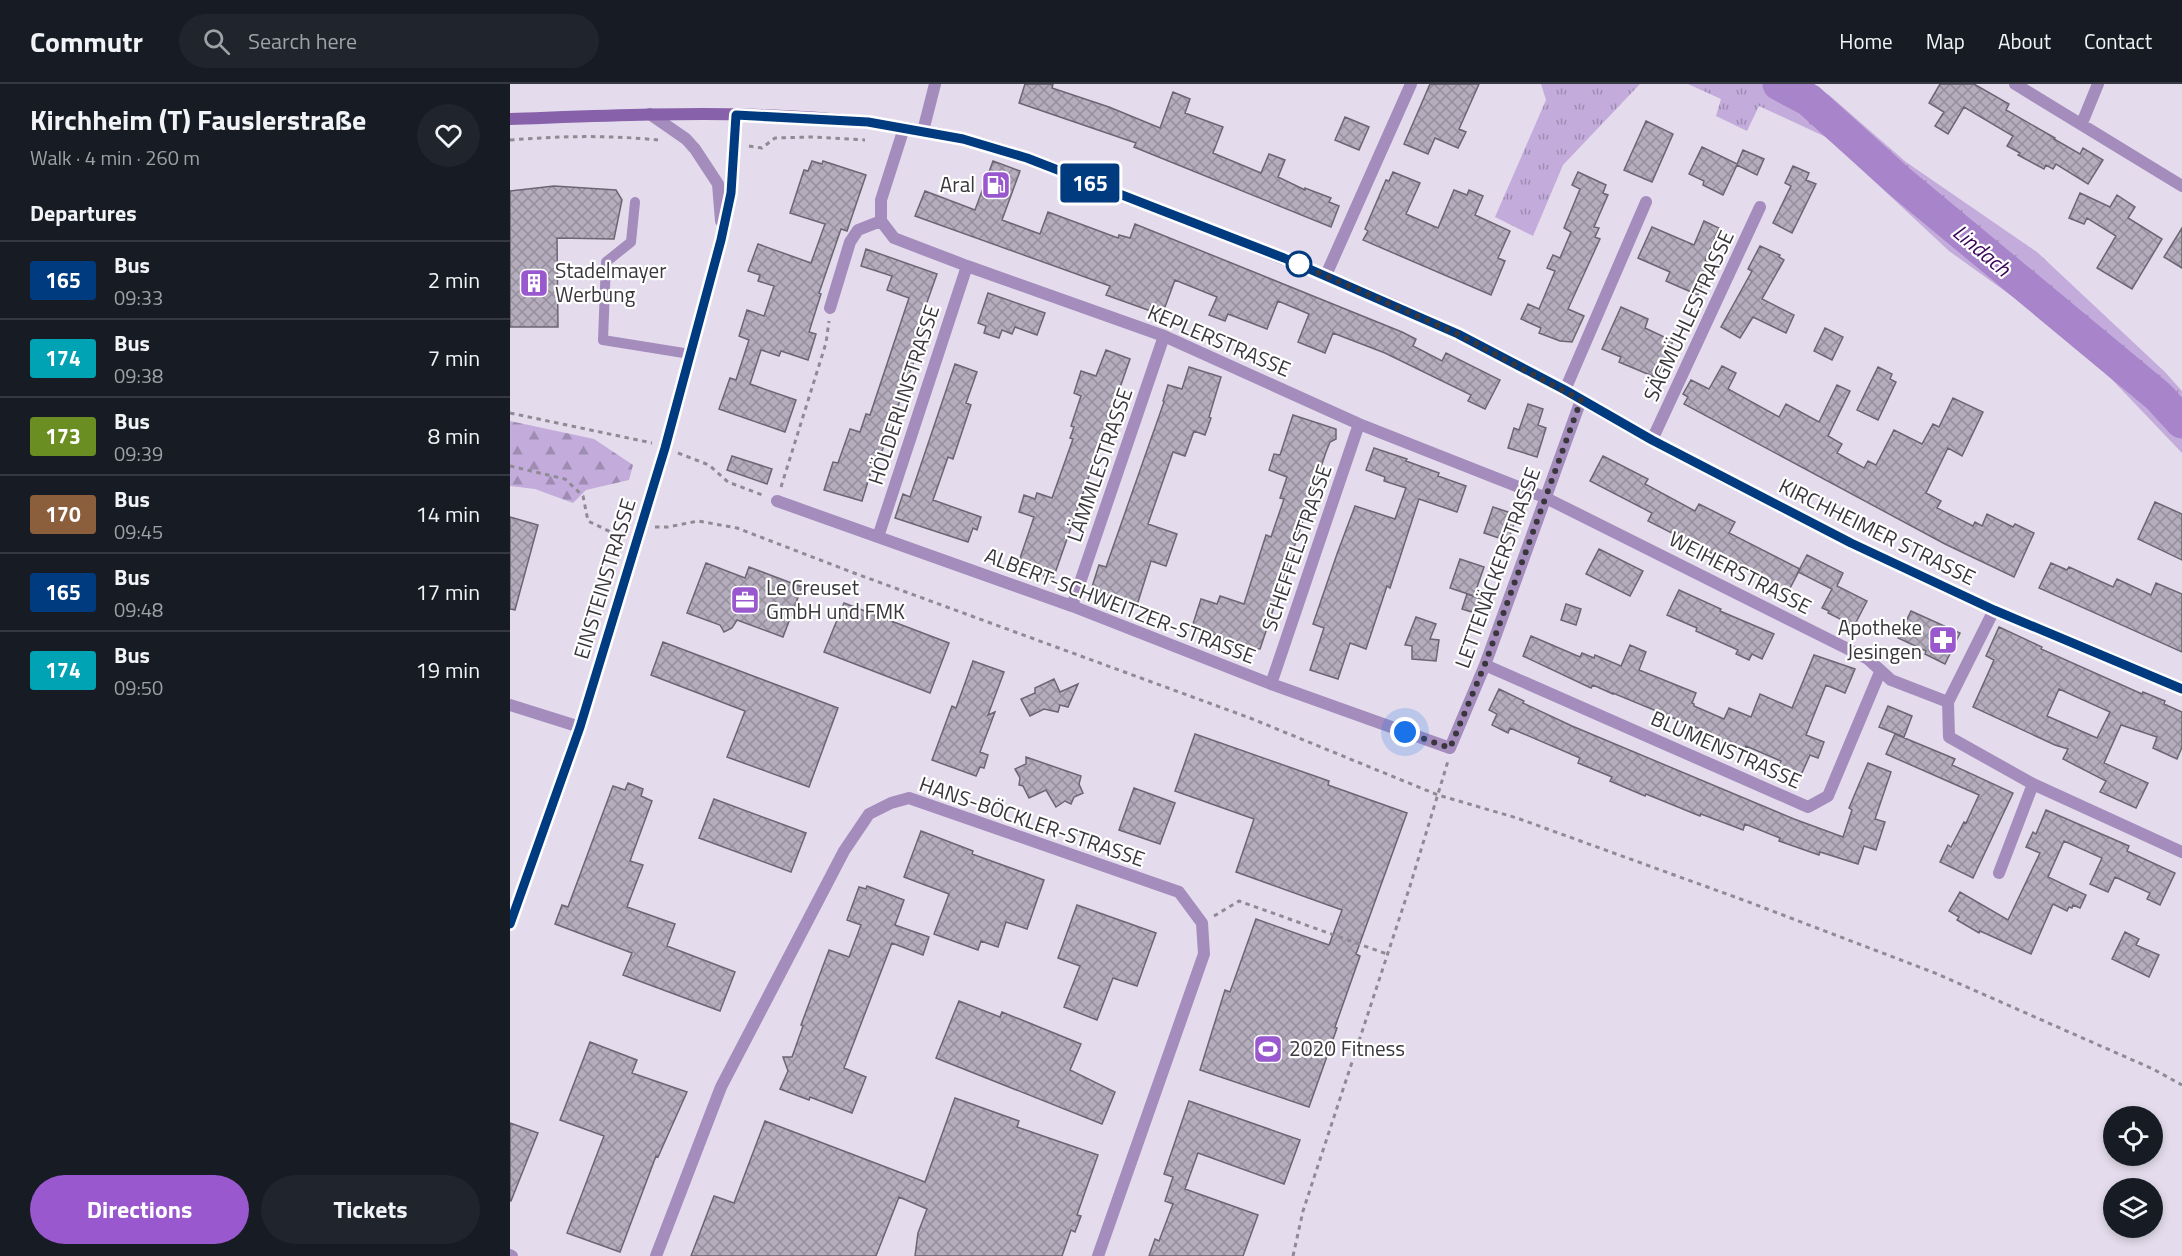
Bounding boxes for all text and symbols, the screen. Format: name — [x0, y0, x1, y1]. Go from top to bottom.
search box — [179, 14, 599, 68]
text: Commutr — [30, 20, 143, 63]
text: Search here — [248, 24, 357, 58]
icon: search — [200, 25, 233, 58]
text: Home — [1839, 25, 1893, 57]
text: Map — [1926, 25, 1965, 57]
text: About — [1998, 25, 2051, 57]
text: Contact — [2084, 25, 2152, 57]
text: Kirchheim (T) Fauslerstraße — [30, 98, 366, 141]
button: heart — [417, 104, 480, 167]
text: Walk · 4 min · 260 m — [30, 142, 200, 173]
line badge: 165 — [1056, 164, 1124, 202]
text: 165 — [1072, 167, 1108, 199]
place label: Aral — [940, 168, 975, 200]
fuel station icon: Aral — [980, 169, 1012, 201]
text: Departures — [30, 196, 137, 230]
water label: Lindach — [1945, 215, 2019, 285]
street label: SÄGMÜHLESTRASSE — [1634, 225, 1742, 406]
text: Bus — [114, 248, 150, 282]
unlabelled marker — [1286, 251, 1312, 277]
place label: Stadelmayer Werbung — [555, 254, 666, 310]
text: 2 min — [428, 263, 480, 297]
text: 165 — [45, 264, 81, 296]
building icon: Stadelmayer Werbung — [518, 267, 550, 299]
text: 09:33 — [114, 282, 163, 313]
street label: KEPLERSTRASSE — [1143, 296, 1296, 385]
street label: HÖLDERLINSTRASSE — [859, 301, 947, 489]
text: Bus — [114, 326, 150, 360]
text: 7 min — [428, 341, 480, 375]
text: 174 — [45, 342, 81, 374]
text: 09:38 — [114, 360, 163, 391]
street label: LÄMMLESTRASSE — [1058, 383, 1140, 546]
text: Bus — [114, 404, 150, 438]
text: 8 min — [428, 419, 480, 453]
text: 173 — [45, 420, 81, 452]
text: 09:39 — [114, 438, 163, 469]
street label: SCHEFFELSTRASSE — [1253, 460, 1340, 635]
street label: LETTENÄCKERSTRASSE — [1446, 463, 1548, 673]
street label: KIRCHHEIMER STRASSE — [1774, 470, 1981, 593]
text: Bus — [114, 482, 150, 516]
street label: EINSTEINSTRASSE — [564, 494, 644, 663]
text: 14 min — [415, 497, 480, 531]
text: 170 — [45, 498, 81, 530]
text: 09:45 — [114, 516, 163, 547]
street label: WEIHERSTRASSE — [1664, 522, 1817, 622]
street label: ALBERT-SCHWEITZER-STRASSE — [980, 539, 1260, 672]
text: Bus — [114, 560, 150, 594]
place label: Le Creuset GmbH und FMK — [766, 571, 905, 627]
text: 17 min — [415, 575, 480, 609]
text: 165 — [45, 576, 81, 608]
office icon: Le Creuset GmbH und FMK — [729, 584, 761, 616]
text: 09:48 — [114, 594, 163, 625]
place label: Apotheke Jesingen — [1838, 611, 1922, 667]
pharmacy icon: Apotheke Jesingen — [1927, 624, 1959, 656]
text: Bus — [114, 638, 150, 672]
text: 19 min — [415, 653, 480, 687]
text: 174 — [45, 654, 81, 686]
text: 09:50 — [114, 672, 163, 703]
street label: BLUMENSTRASSE — [1646, 702, 1807, 797]
your location — [1390, 717, 1420, 747]
street label: HANS-BÖCKLER-STRASSE — [915, 767, 1149, 875]
place label: 2020 Fitness — [1289, 1032, 1405, 1064]
sports icon: 2020 Fitness — [1252, 1033, 1284, 1065]
map controls — [2103, 1106, 2163, 1238]
button: locate — [2103, 1106, 2163, 1166]
button: Directions — [30, 1175, 249, 1244]
button: Tickets — [261, 1175, 480, 1244]
button: layers — [2103, 1178, 2163, 1238]

